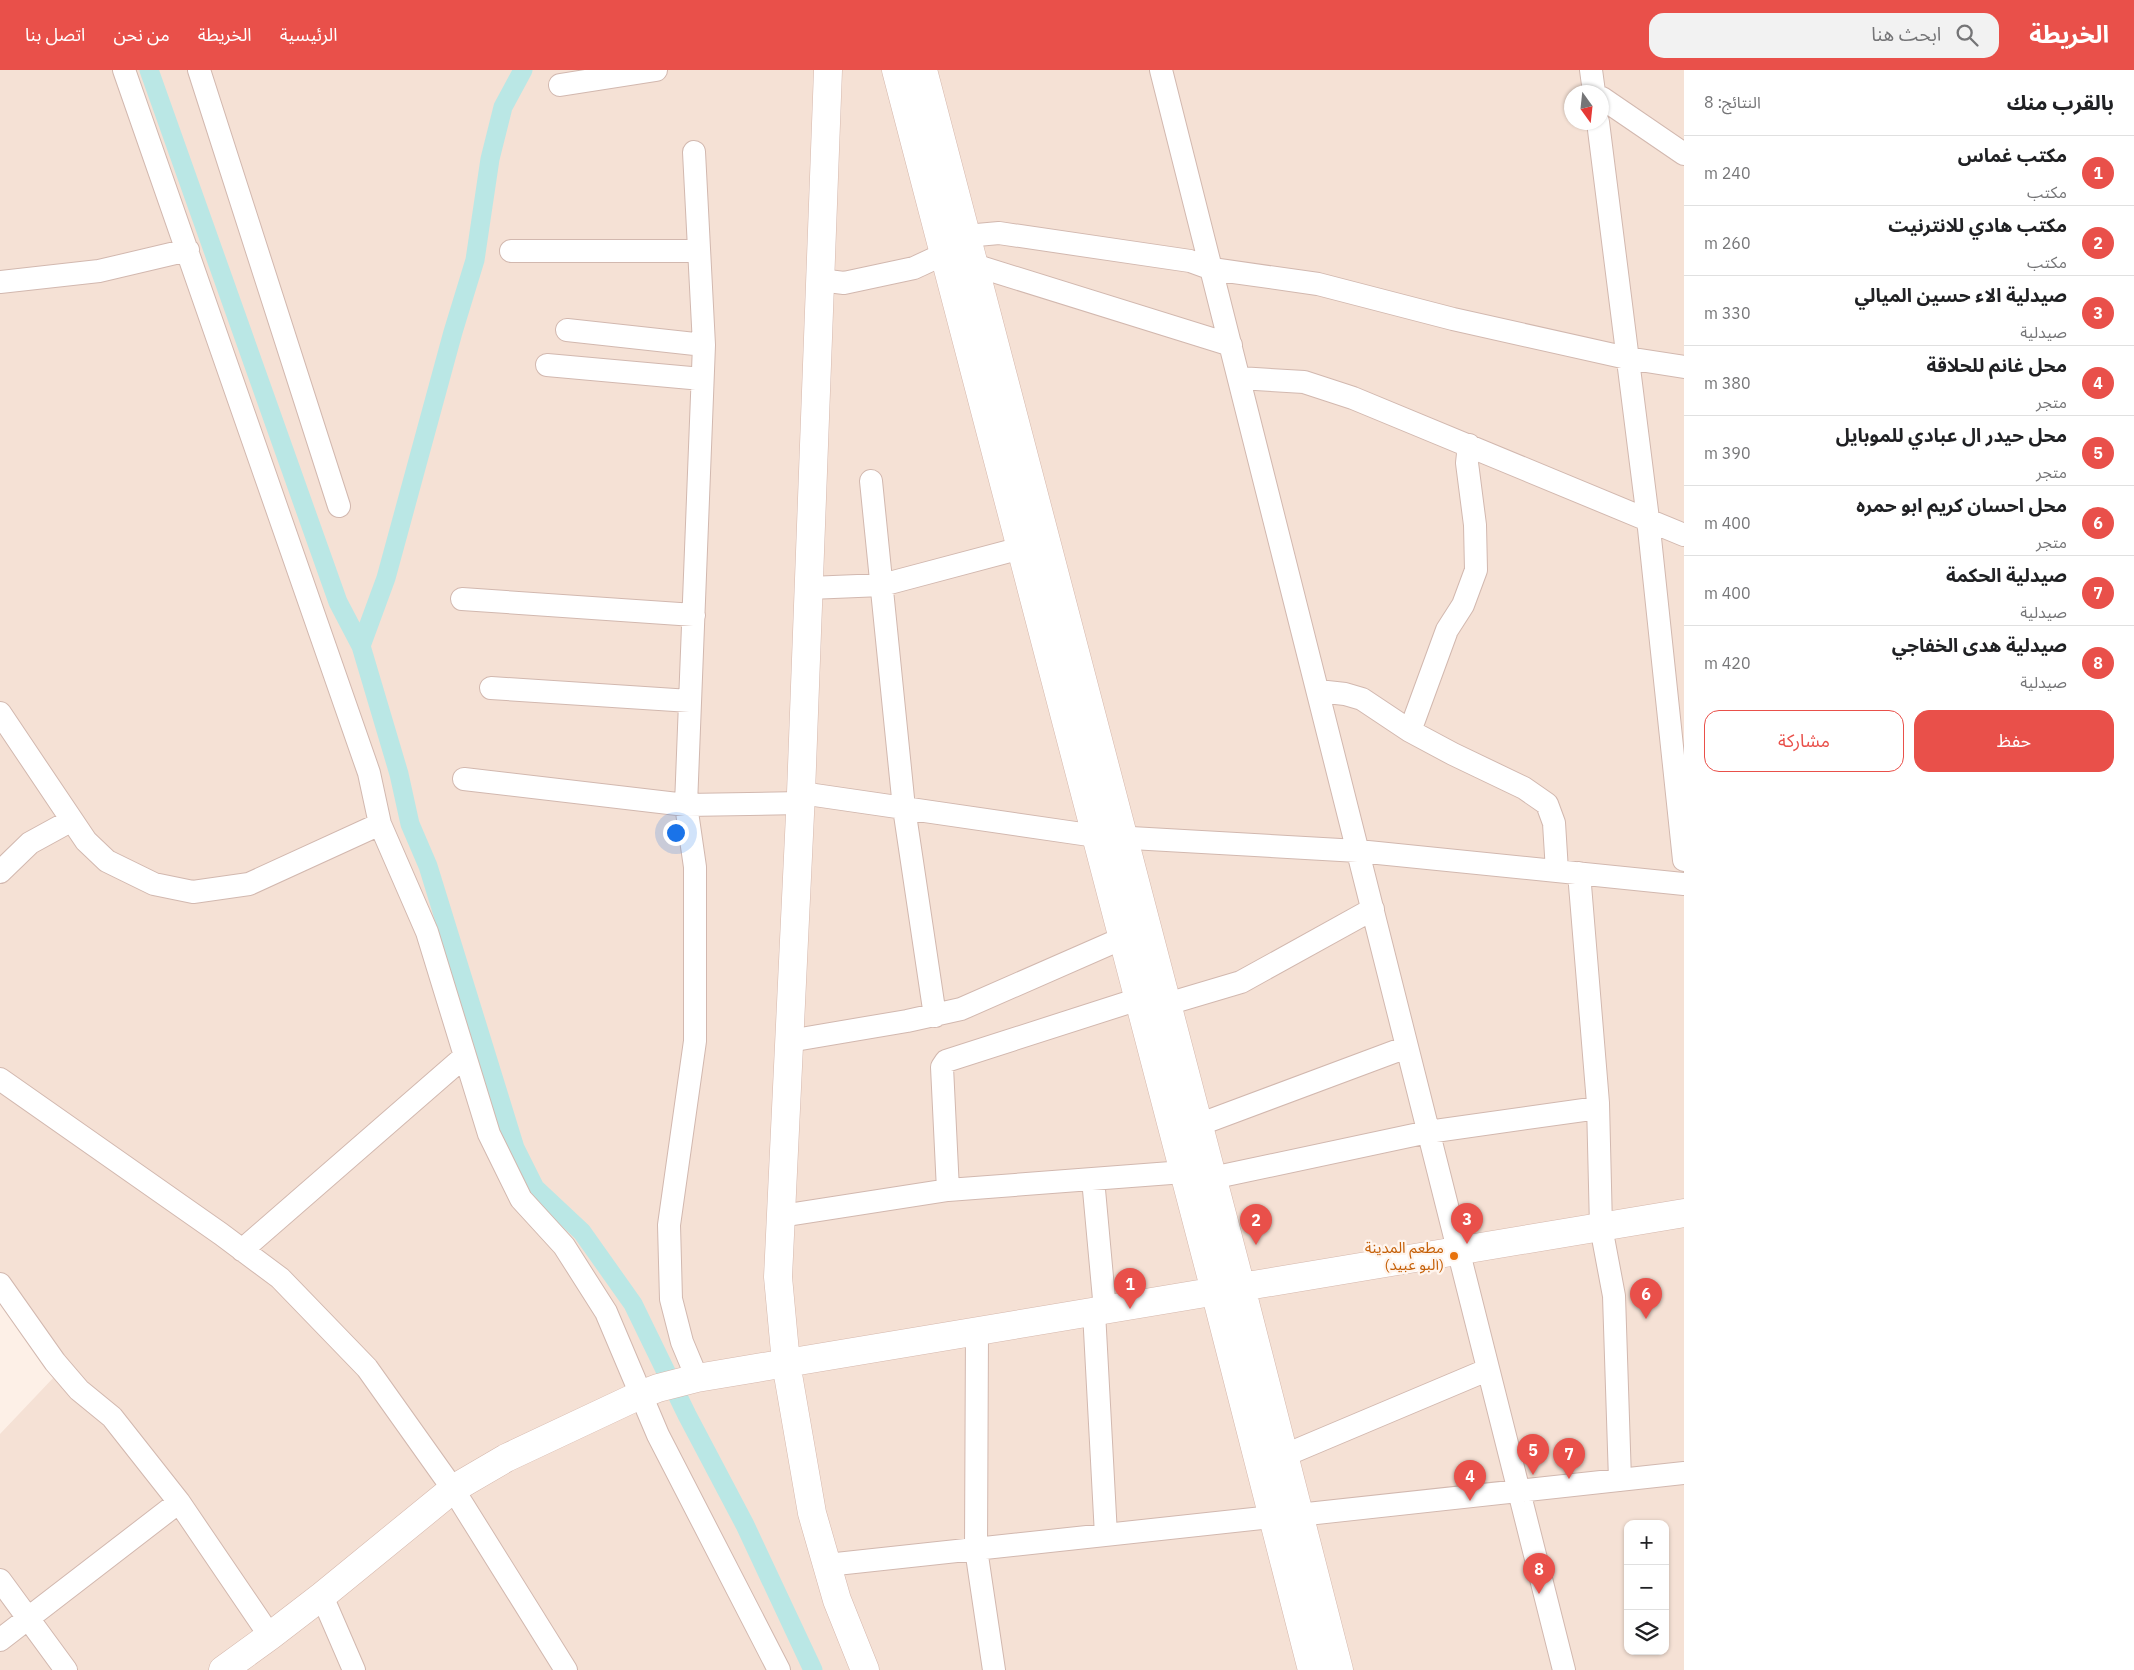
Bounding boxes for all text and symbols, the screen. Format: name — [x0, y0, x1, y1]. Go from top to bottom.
search box — [1649, 13, 1999, 58]
text: الخريطة — [2029, 18, 2109, 50]
icon: search — [1953, 21, 1981, 49]
text: ابحث هنا — [1871, 22, 1941, 46]
text: اتصل بنا — [25, 23, 85, 46]
text: من نحن — [113, 23, 170, 46]
text: الخريطة — [198, 23, 252, 46]
text: الرئيسية — [280, 23, 338, 46]
north arrow — [1564, 85, 1609, 130]
text: بالقرب منك — [2007, 88, 2114, 116]
text: النتائج: 8 — [1704, 92, 1761, 112]
text: مكتب غماس — [1958, 143, 2067, 167]
text: 240 m — [1704, 163, 1751, 183]
text: 1 — [2093, 163, 2103, 183]
text: مكتب — [2027, 182, 2067, 202]
text: مكتب هادي للانترنيت — [1888, 213, 2067, 237]
text: 260 m — [1704, 233, 1751, 253]
text: 2 — [2093, 233, 2103, 253]
text: مكتب — [2027, 252, 2067, 272]
text: صيدلية الاء حسين الميالي — [1855, 283, 2067, 307]
text: 330 m — [1704, 303, 1751, 323]
text: 3 — [2093, 303, 2103, 323]
text: صيدلية — [2020, 322, 2067, 342]
text: محل غانم للحلاقة — [1927, 353, 2067, 377]
text: 380 m — [1704, 373, 1751, 393]
text: 4 — [2093, 373, 2103, 393]
text: متجر — [2036, 392, 2067, 412]
text: محل حيدر ال عبادي للموبايل — [1836, 423, 2067, 447]
text: 390 m — [1704, 443, 1751, 463]
text: 5 — [2093, 443, 2103, 463]
text: متجر — [2036, 462, 2067, 482]
text: محل احسان كريم ابو حمره — [1856, 493, 2067, 517]
text: 400 m — [1704, 513, 1751, 533]
text: 6 — [2093, 513, 2103, 533]
text: متجر — [2036, 532, 2067, 552]
text: صيدلية الحكمة — [1946, 563, 2067, 587]
text: 400 m — [1704, 583, 1751, 603]
text: 7 — [2093, 583, 2103, 603]
text: صيدلية — [2020, 602, 2067, 622]
text: صيدلية هدى الخفاجي — [1892, 633, 2067, 657]
text: 420 m — [1704, 653, 1751, 673]
text: 8 — [2093, 653, 2103, 673]
text: صيدلية — [2020, 672, 2067, 692]
button: مشاركة — [1704, 710, 1904, 772]
button: حفظ — [1914, 710, 2114, 772]
your location — [663, 820, 689, 846]
pin: 3 — [1451, 1203, 1483, 1244]
pin: 2 — [1240, 1204, 1272, 1245]
place label: مطعم المدينة (البو عبيد) — [1365, 1238, 1444, 1274]
marker: مطعم المدينة (البو عبيد) — [1448, 1250, 1460, 1262]
pin: 1 — [1114, 1268, 1146, 1309]
pin: 6 — [1630, 1278, 1662, 1319]
pin: 5 — [1517, 1434, 1549, 1475]
pin: 7 — [1553, 1438, 1585, 1479]
pin: 4 — [1454, 1460, 1486, 1501]
map controls — [1624, 1520, 1669, 1655]
button: + — [1624, 1520, 1669, 1565]
pin: 8 — [1523, 1553, 1555, 1594]
button: − — [1624, 1565, 1669, 1610]
button: layers — [1624, 1610, 1669, 1655]

